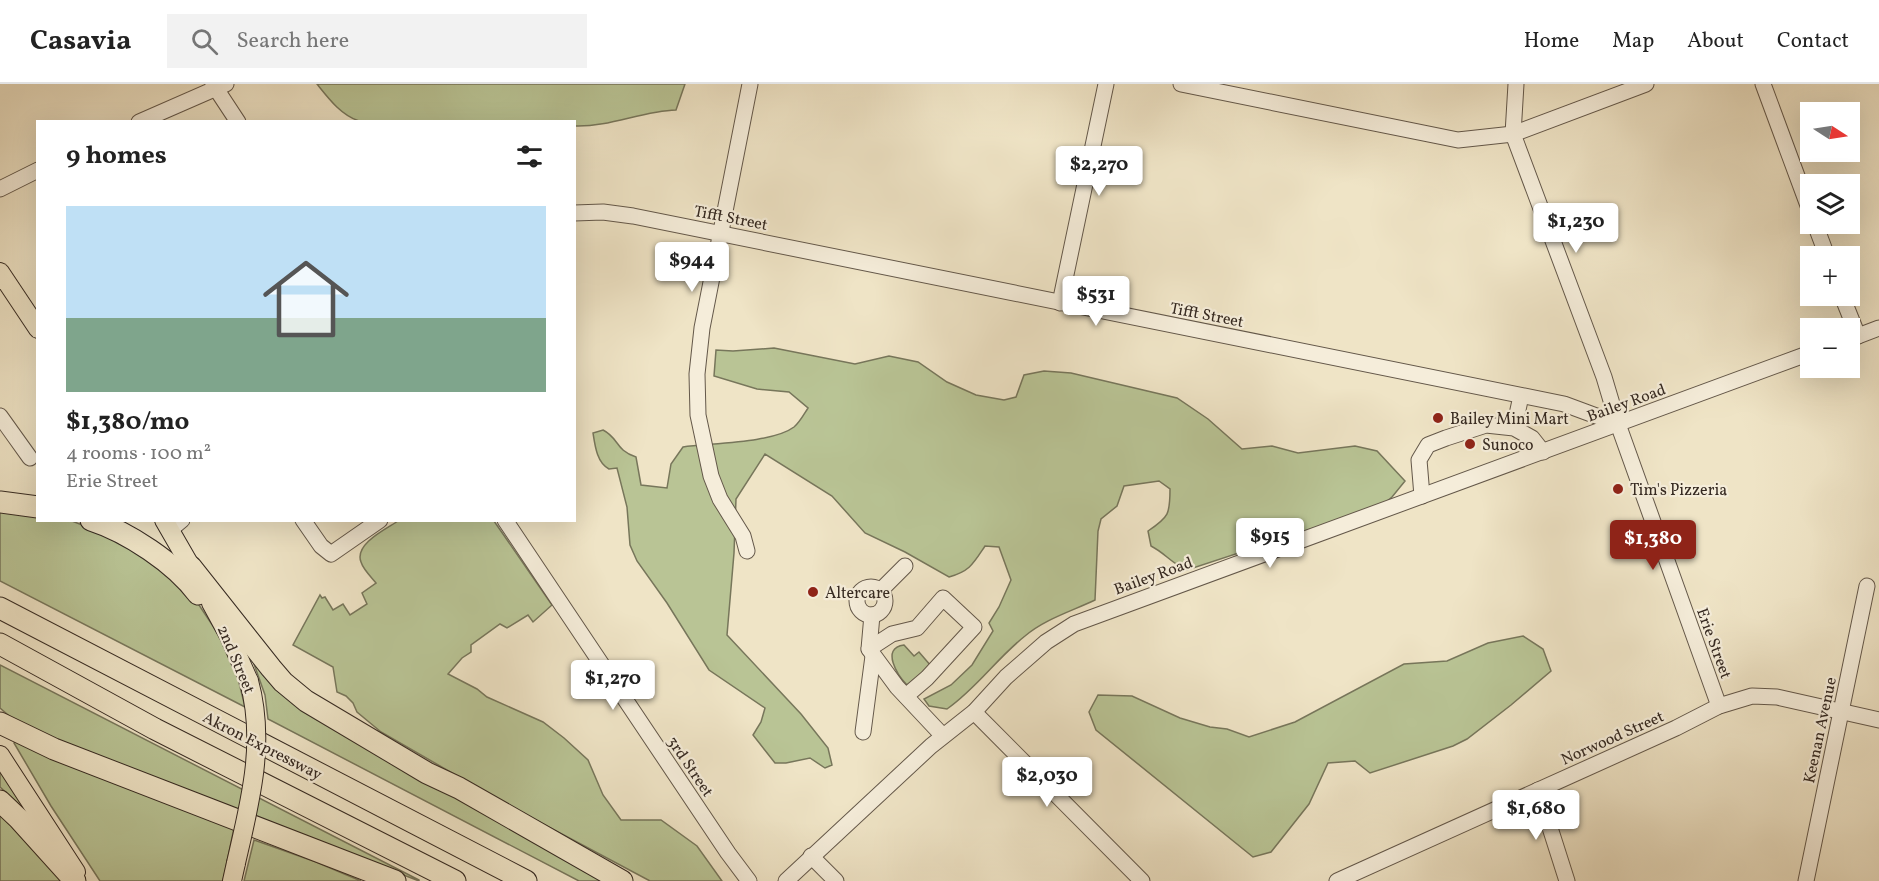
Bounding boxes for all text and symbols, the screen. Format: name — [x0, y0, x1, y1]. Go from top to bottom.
search box — [167, 14, 587, 68]
text: Casavia — [30, 22, 131, 61]
icon: search — [188, 25, 221, 58]
text: Search here — [236, 26, 349, 57]
text: Home — [1524, 27, 1579, 56]
text: Map — [1612, 27, 1654, 56]
text: About — [1687, 27, 1744, 56]
text: Contact — [1777, 27, 1849, 56]
north arrow — [1800, 102, 1860, 162]
map controls — [1800, 102, 1860, 378]
text: 9 homes — [66, 138, 167, 174]
icon: filters — [513, 140, 546, 173]
pin: $2,270 — [1050, 146, 1148, 197]
text: $2,270 — [1070, 151, 1128, 179]
button: layers — [1800, 174, 1860, 234]
street label: Tifft Street — [692, 201, 770, 237]
pin: $1,230 — [1527, 203, 1625, 254]
text: $1,230 — [1547, 208, 1605, 236]
pin: $944 — [656, 242, 728, 293]
icon: home — [252, 245, 360, 353]
button: + — [1800, 246, 1860, 306]
text: $944 — [669, 247, 715, 275]
pin: $531 — [1060, 276, 1132, 327]
text: $531 — [1076, 281, 1116, 309]
street label: Tifft Street — [1168, 298, 1246, 334]
button: − — [1800, 318, 1860, 378]
street label: Bailey Road — [1584, 379, 1669, 428]
text: $1,380/mo — [66, 404, 189, 440]
place label: Bailey Mini Mart — [1450, 409, 1569, 431]
marker: Bailey Mini Mart — [1431, 411, 1445, 425]
place label: Sunoco — [1482, 435, 1534, 457]
marker: Sunoco — [1463, 437, 1477, 451]
text: 4 rooms · 100 m² — [66, 440, 211, 468]
text: Erie Street — [66, 468, 158, 496]
place label: Tim's Pizzeria — [1630, 480, 1727, 502]
marker: Tim's Pizzeria — [1611, 482, 1625, 496]
pin: $915 — [1234, 518, 1306, 569]
pin: $1,380 — [1604, 520, 1702, 571]
text: $915 — [1250, 523, 1290, 551]
text: $1,380 — [1624, 525, 1682, 553]
street label: Bailey Road — [1111, 552, 1196, 601]
place label: Altercare — [825, 583, 890, 605]
marker: Altercare — [806, 585, 820, 599]
street label: Erie Street — [1690, 605, 1736, 683]
street label: 2nd Street — [211, 622, 260, 698]
pin: $1,270 — [564, 660, 662, 711]
text: $1,270 — [585, 665, 641, 693]
street label: Keenan Avenue — [1799, 675, 1843, 786]
street label: Norwood Street — [1558, 706, 1668, 771]
street label: Akron Expressway — [199, 707, 326, 787]
street label: 3rd Street — [661, 732, 718, 802]
pin: $2,030 — [998, 757, 1096, 808]
text: $2,030 — [1016, 762, 1078, 790]
pin: $1,680 — [1487, 790, 1585, 841]
text: $1,680 — [1506, 795, 1566, 823]

